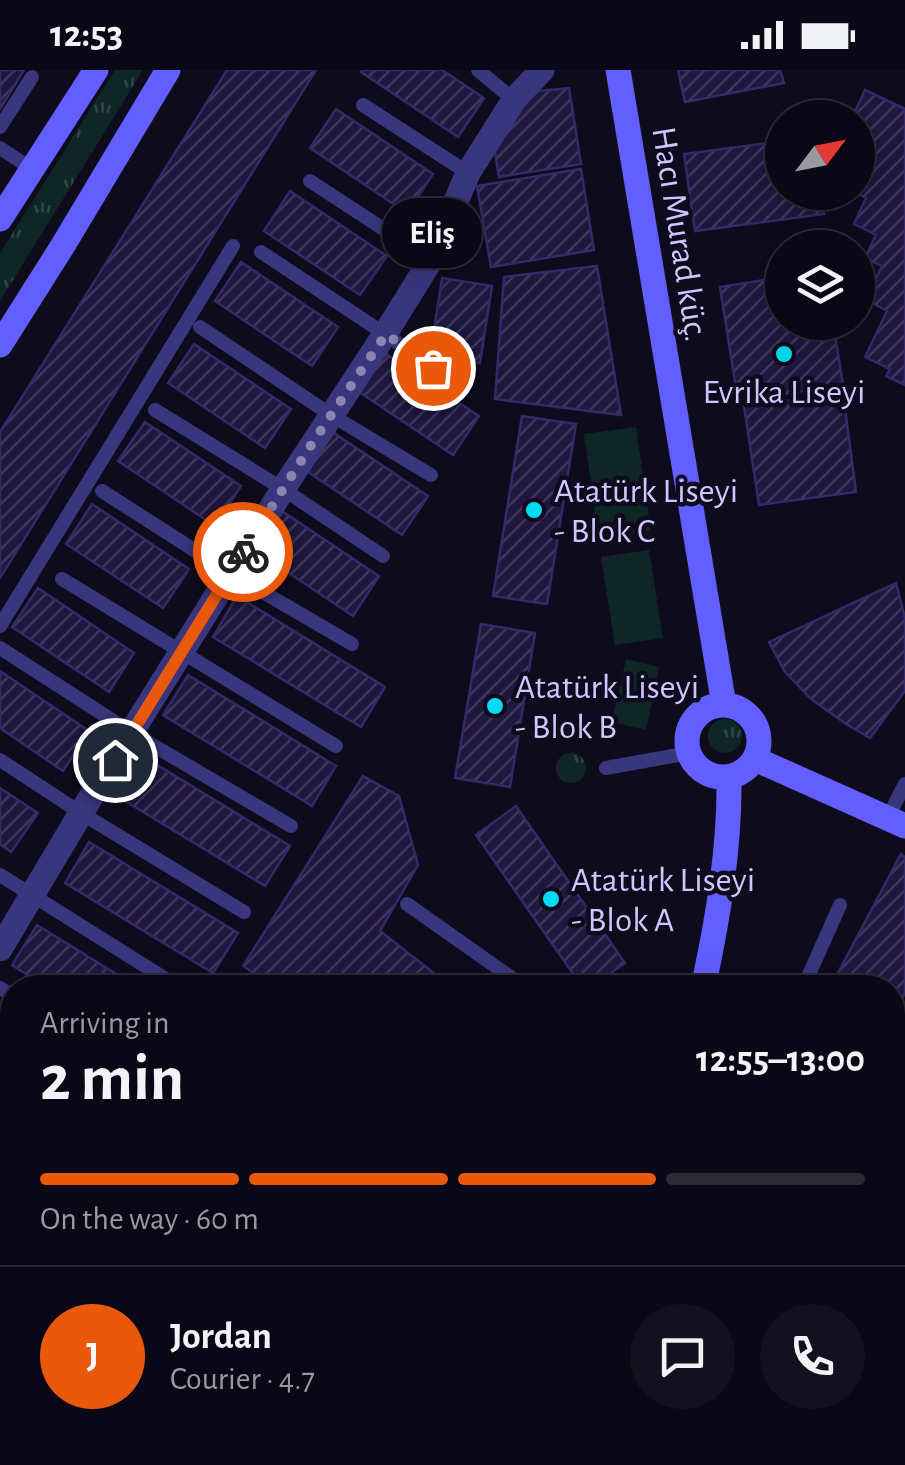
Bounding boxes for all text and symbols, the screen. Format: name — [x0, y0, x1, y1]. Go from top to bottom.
text: 12:53 — [50, 16, 123, 54]
north arrow — [765, 100, 875, 210]
map controls — [765, 100, 875, 340]
street label: Hacı Murad küç. — [645, 124, 714, 344]
callout: Eliş — [383, 198, 483, 268]
text: Eliş — [409, 217, 455, 249]
button: layers — [765, 230, 875, 340]
pin — [391, 326, 476, 411]
icon: bag — [406, 341, 461, 396]
marker: Evrika Liseyi — [773, 343, 795, 365]
place label: Evrika Liseyi — [702, 375, 866, 410]
place label: Atatürk Liseyi - Blok C — [554, 474, 738, 549]
marker: Atatürk Liseyi - Blok C — [523, 499, 545, 521]
courier — [193, 502, 293, 602]
icon: bike — [216, 525, 271, 580]
place label: Atatürk Liseyi - Blok B — [515, 670, 699, 745]
marker: Atatürk Liseyi - Blok B — [484, 695, 506, 717]
pin — [73, 718, 158, 803]
icon: home — [88, 733, 143, 788]
place label: Atatürk Liseyi - Blok A — [571, 863, 755, 938]
marker: Atatürk Liseyi - Blok A — [540, 888, 562, 910]
text: Arriving in — [40, 1007, 169, 1039]
text: 12:55–13:00 — [696, 1041, 865, 1079]
text: 2 min — [40, 1047, 184, 1112]
text: On the way · 60 m — [40, 1203, 259, 1235]
button: chat — [630, 1304, 735, 1409]
button: phone — [760, 1304, 865, 1409]
text: Jordan — [170, 1318, 272, 1356]
text: J — [86, 1337, 99, 1375]
text: Courier · 4.7 — [170, 1363, 315, 1395]

